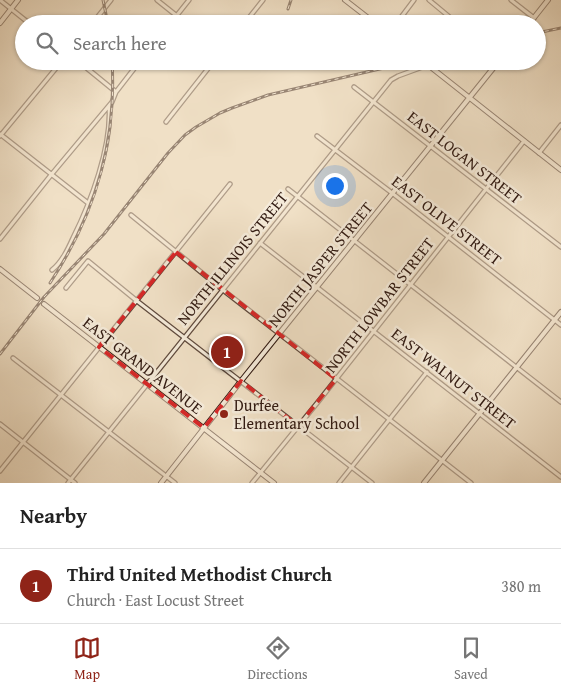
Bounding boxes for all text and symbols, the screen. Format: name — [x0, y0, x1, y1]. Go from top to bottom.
search box — [15, 15, 546, 70]
icon: search — [33, 29, 61, 57]
text: Search here — [73, 29, 167, 57]
street label: EAST LOGAN STREET — [402, 104, 528, 210]
street label: EAST OLIVE STREET — [387, 169, 507, 271]
your location — [322, 173, 348, 199]
street label: NORTH ILLINOIS STREET — [171, 186, 293, 330]
street label: NORTH JASPER STREET — [262, 196, 378, 332]
street label: NORTH LOWBAR STREET — [318, 232, 440, 378]
street label: EAST GRAND AVENUE — [78, 311, 208, 419]
street label: EAST WALNUT STREET — [386, 322, 522, 434]
pin: 1 — [211, 333, 243, 371]
place label: Durfee Elementary School — [234, 393, 360, 435]
marker: Durfee Elementary School — [218, 408, 230, 420]
text: Nearby — [20, 500, 87, 531]
text: Third United Methodist Church — [67, 560, 332, 588]
text: 1 — [32, 574, 40, 598]
text: 380 m — [501, 574, 541, 598]
text: Church · East Locust Street — [67, 588, 244, 612]
tab: Map — [73, 634, 101, 684]
tab: Directions — [247, 634, 308, 684]
tab: Saved — [454, 634, 488, 684]

